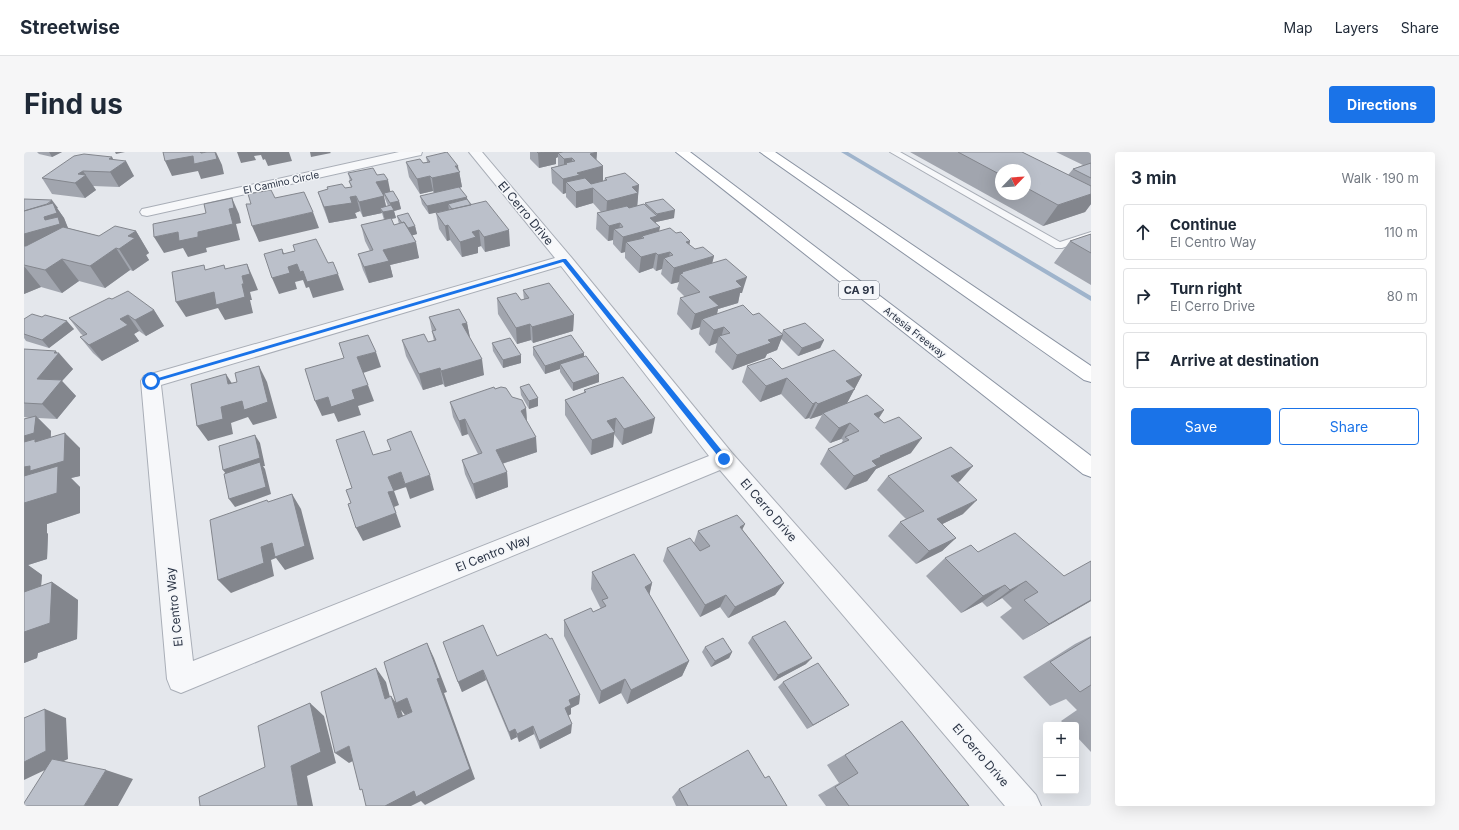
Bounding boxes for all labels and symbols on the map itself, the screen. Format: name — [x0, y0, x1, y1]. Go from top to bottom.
north arrow — [995, 164, 1031, 200]
street label: El Camino Circle — [242, 168, 320, 196]
street label: El Cerro Drive — [495, 178, 557, 248]
road number: CA 91 — [839, 281, 879, 299]
street label: Artesia Freeway — [881, 304, 949, 360]
route start — [142, 372, 160, 390]
route end — [715, 450, 733, 468]
street label: El Cerro Drive — [738, 475, 800, 545]
street label: El Centro Way — [453, 531, 533, 575]
street label: El Centro Way — [162, 566, 186, 647]
street label: El Cerro Drive — [950, 720, 1012, 790]

